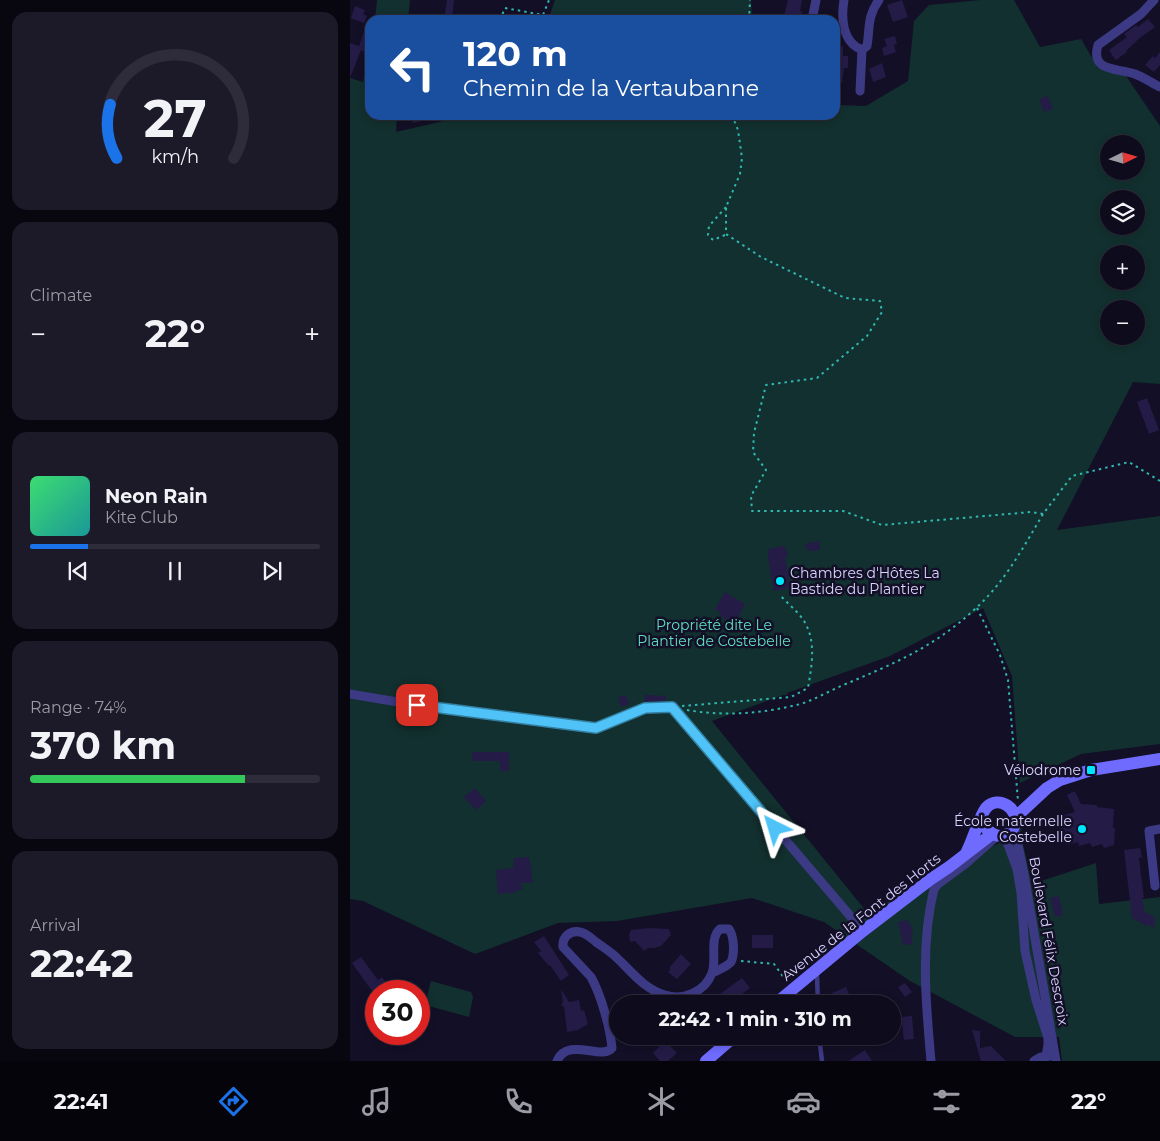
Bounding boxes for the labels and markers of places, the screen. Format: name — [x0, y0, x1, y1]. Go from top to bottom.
place label: Chambres d'Hôtes La Bastide du Plantier — [790, 564, 940, 598]
marker: Chambres d'Hôtes La Bastide du Plantier — [774, 575, 786, 587]
pin — [396, 684, 438, 726]
place label: Vélodrome — [1004, 761, 1081, 779]
marker: Vélodrome — [1085, 764, 1097, 776]
place label: École maternelle Costebelle — [954, 812, 1072, 846]
marker: École maternelle Costebelle — [1076, 823, 1088, 835]

